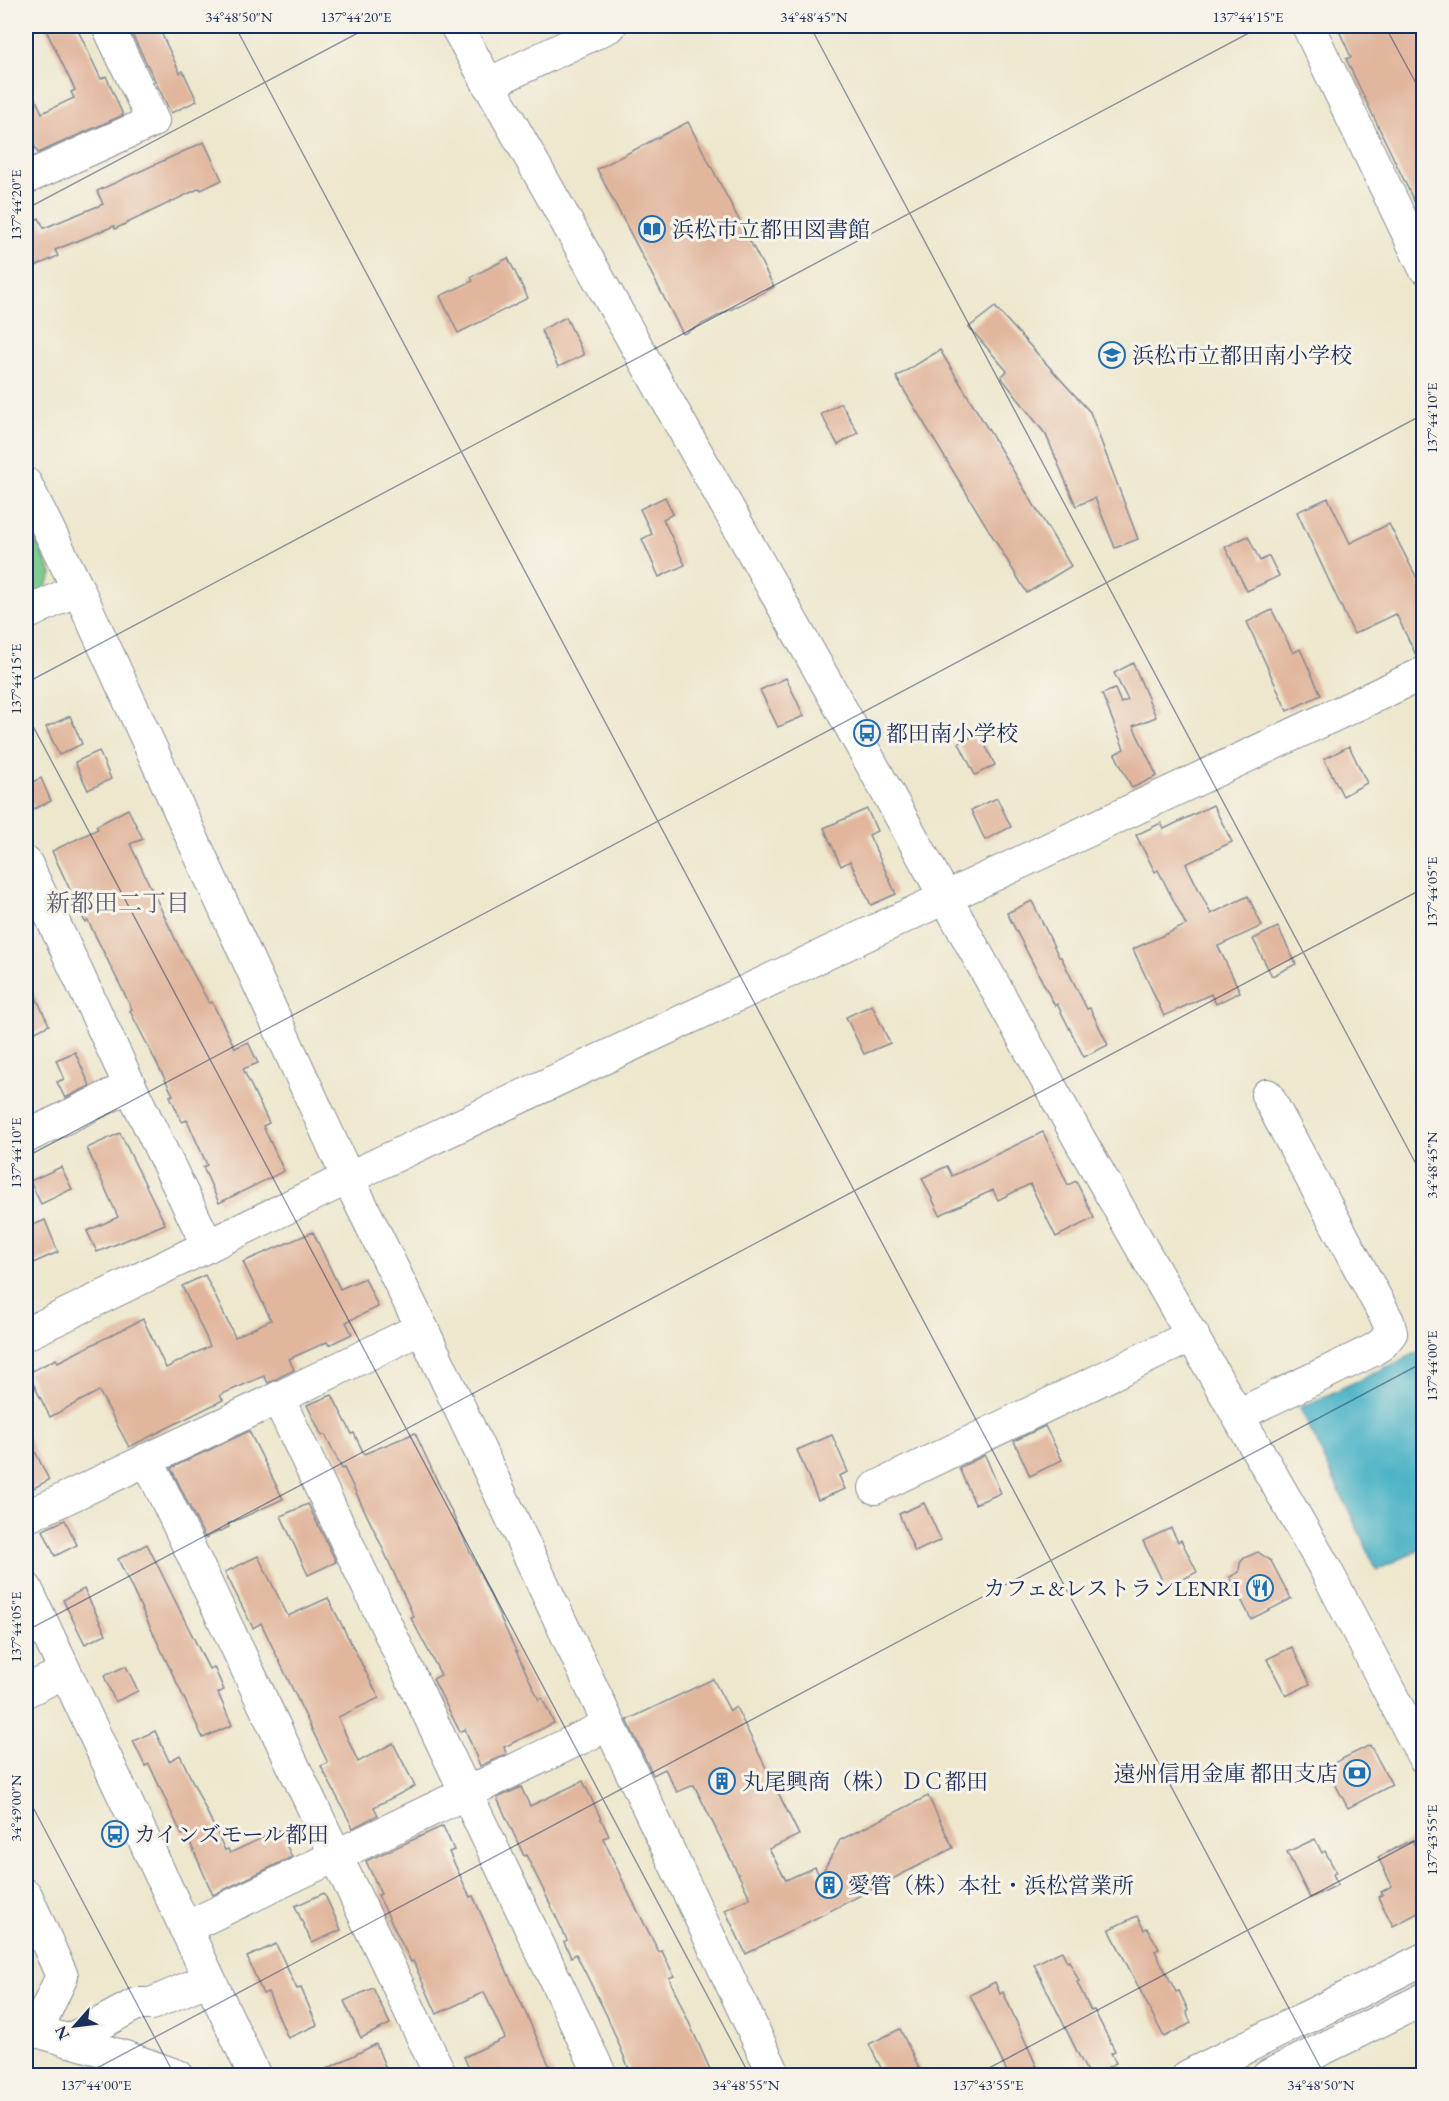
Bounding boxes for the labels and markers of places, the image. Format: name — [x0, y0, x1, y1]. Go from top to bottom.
library icon: 浜松市立都田図書館 — [637, 214, 667, 244]
place label: 浜松市立都田図書館 — [672, 215, 870, 244]
school or university icon: 浜松市立都田南小学校 — [1097, 340, 1127, 370]
place label: 浜松市立都田南小学校 — [1132, 341, 1352, 370]
bus stop icon: 都田南小学校 — [852, 718, 882, 748]
place label: 都田南小学校 — [886, 719, 1018, 748]
restaurant icon: カフェ&レストランLENRI — [1245, 1573, 1275, 1603]
place label: カフェ&レストランLENRI — [983, 1574, 1241, 1603]
bank icon: 遠州信用金庫 都田支店 — [1342, 1758, 1372, 1788]
place label: 遠州信用金庫 都田支店 — [1114, 1759, 1338, 1788]
building icon: 丸尾興商（株） ＤＣ都田 — [707, 1766, 737, 1796]
place label: 丸尾興商（株） ＤＣ都田 — [742, 1767, 988, 1796]
bus stop icon: カインズモール都田 — [100, 1819, 130, 1849]
place label: カインズモール都田 — [134, 1820, 329, 1849]
building icon: 愛管（株）本社・浜松営業所 — [814, 1870, 844, 1900]
place label: 愛管（株）本社・浜松営業所 — [848, 1871, 1134, 1900]

